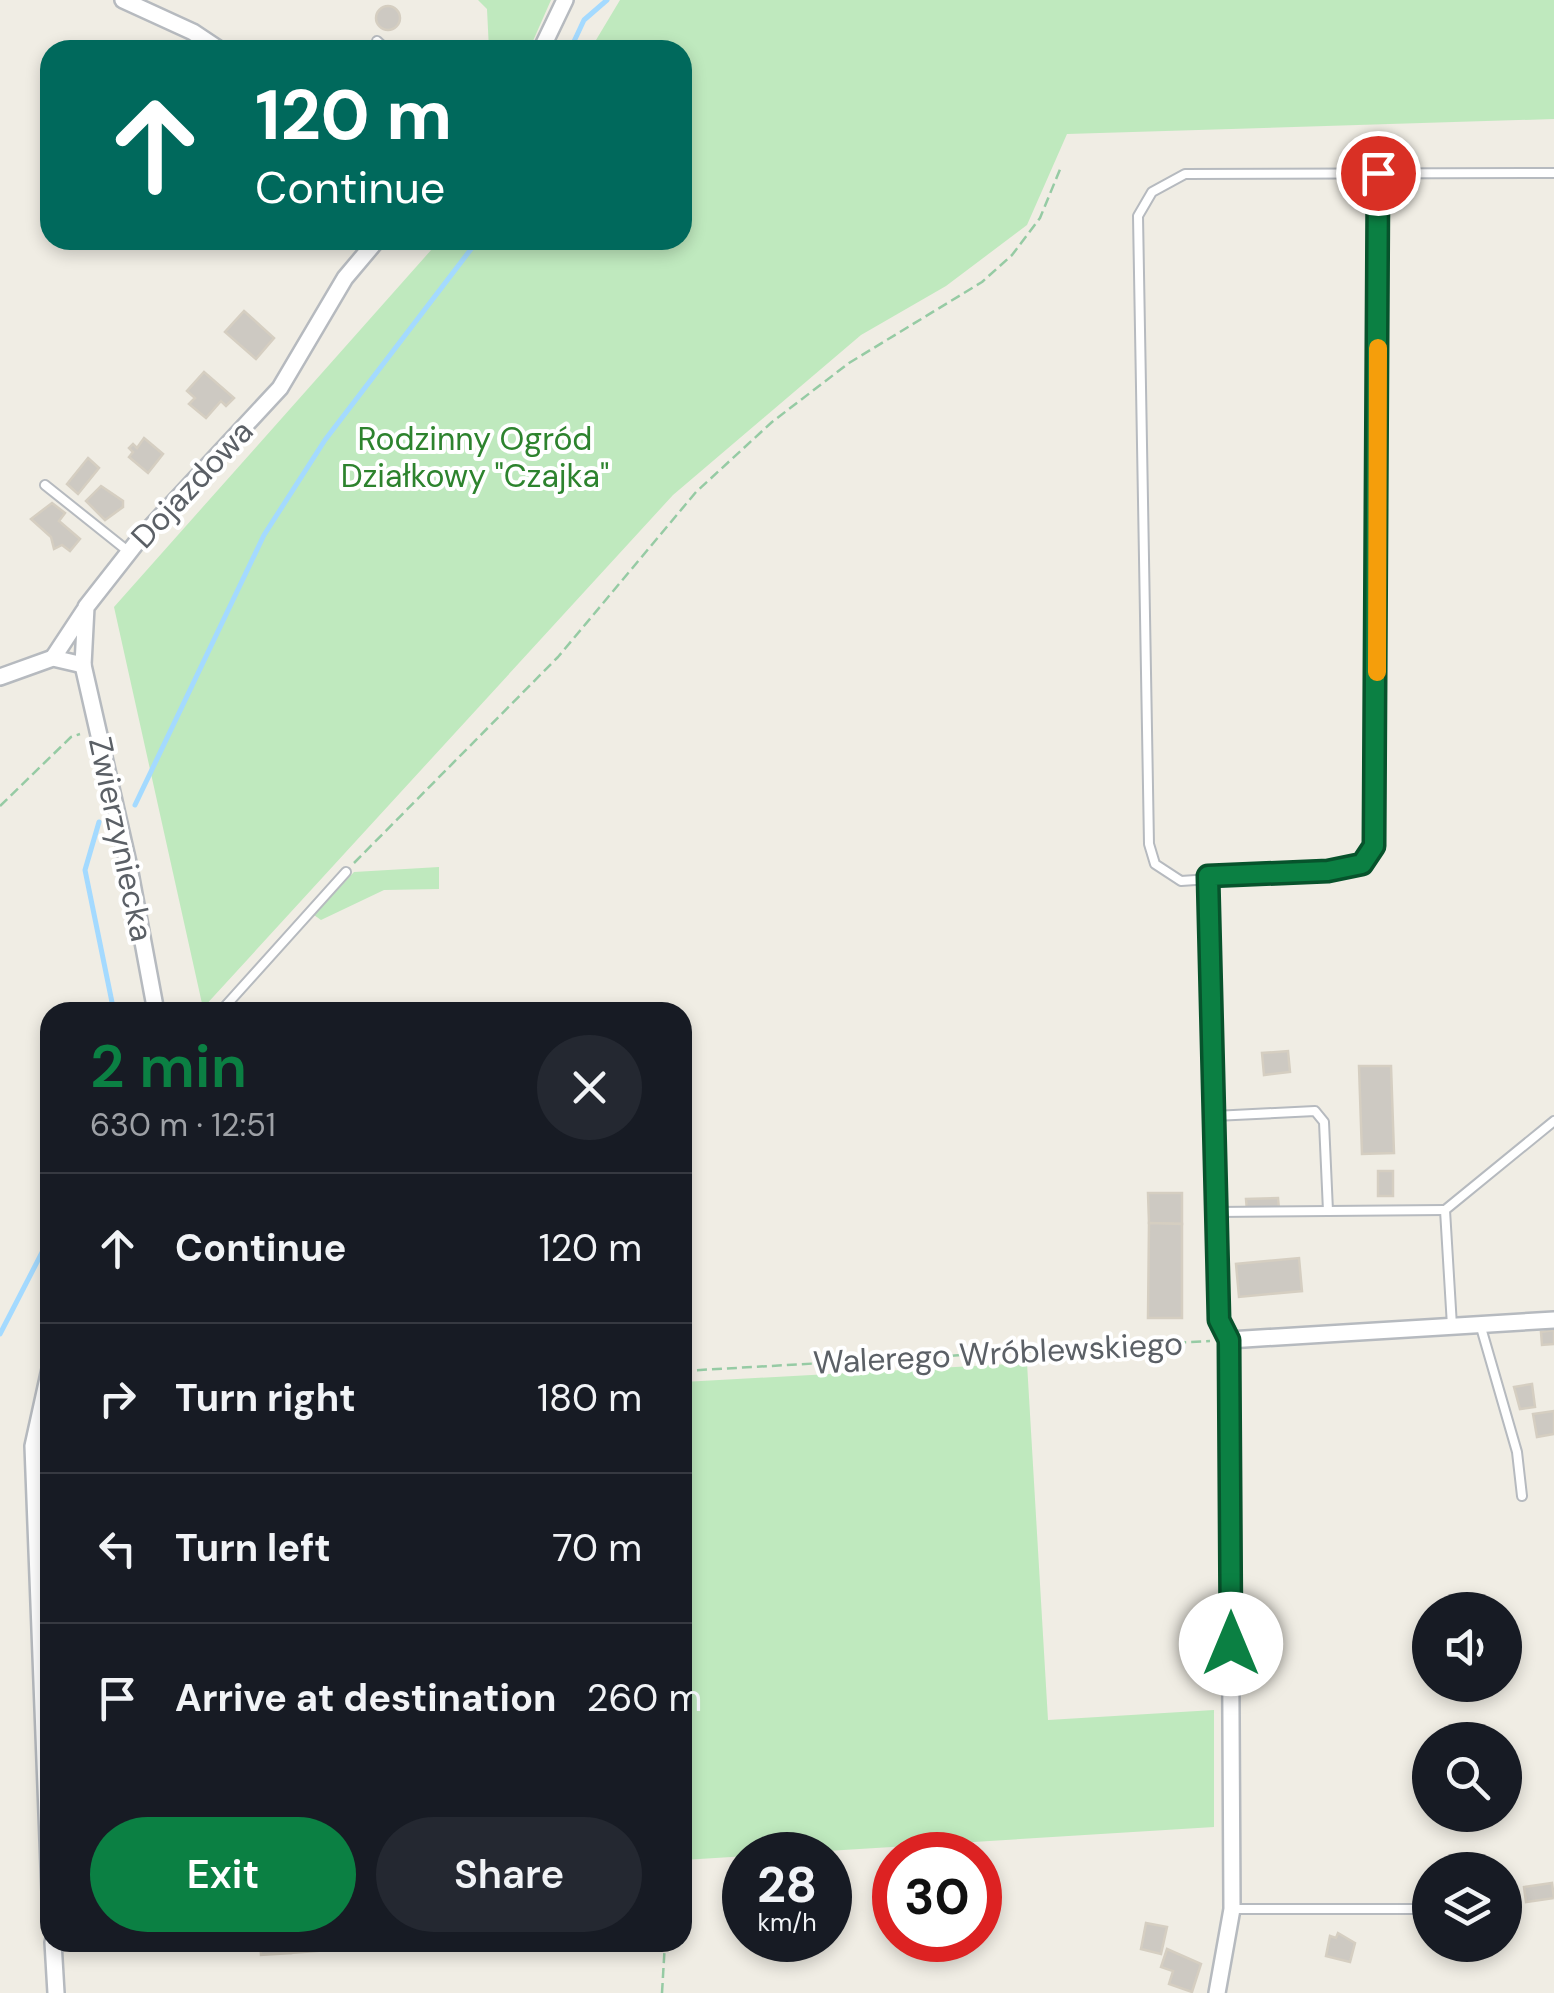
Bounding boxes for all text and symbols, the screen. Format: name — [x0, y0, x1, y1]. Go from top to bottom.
text: 120 m — [255, 70, 452, 161]
icon: ahead — [90, 80, 220, 210]
pin — [1336, 131, 1421, 216]
icon: arrive — [1351, 146, 1406, 201]
text: Continue — [255, 158, 445, 217]
street label: Dojazdowa — [122, 411, 262, 557]
park label: Rodzinny Ogród Działkowy "Czajka" — [341, 418, 609, 497]
street label: Zwierzyniecka — [79, 733, 163, 945]
text: 2 min — [90, 1027, 247, 1106]
button: close — [537, 1035, 642, 1140]
text: 630 m · 12:51 — [90, 1104, 276, 1146]
icon: ahead — [90, 1221, 145, 1276]
text: Continue — [175, 1223, 346, 1273]
text: 120 m — [539, 1223, 642, 1273]
street label: Walerego Wróblewskiego — [812, 1322, 1184, 1384]
icon: right — [90, 1371, 145, 1426]
text: Turn right — [175, 1373, 356, 1423]
text: 180 m — [537, 1373, 642, 1423]
icon: left — [90, 1521, 145, 1576]
text: Turn left — [175, 1523, 331, 1573]
text: 70 m — [552, 1523, 642, 1573]
position arrow — [1179, 1592, 1283, 1696]
map controls — [1412, 1592, 1522, 1962]
button: sound — [1412, 1592, 1522, 1702]
icon: arrive — [90, 1671, 145, 1726]
text: Arrive at destination — [175, 1673, 557, 1723]
text: 260 m — [587, 1673, 702, 1723]
button: search — [1412, 1722, 1522, 1832]
button: Exit — [90, 1817, 356, 1932]
button: Share — [376, 1817, 642, 1932]
speed limit sign: 30 — [872, 1832, 1002, 1962]
text: 28 — [757, 1852, 817, 1918]
button: layers — [1412, 1852, 1522, 1962]
text: km/h — [757, 1906, 817, 1939]

